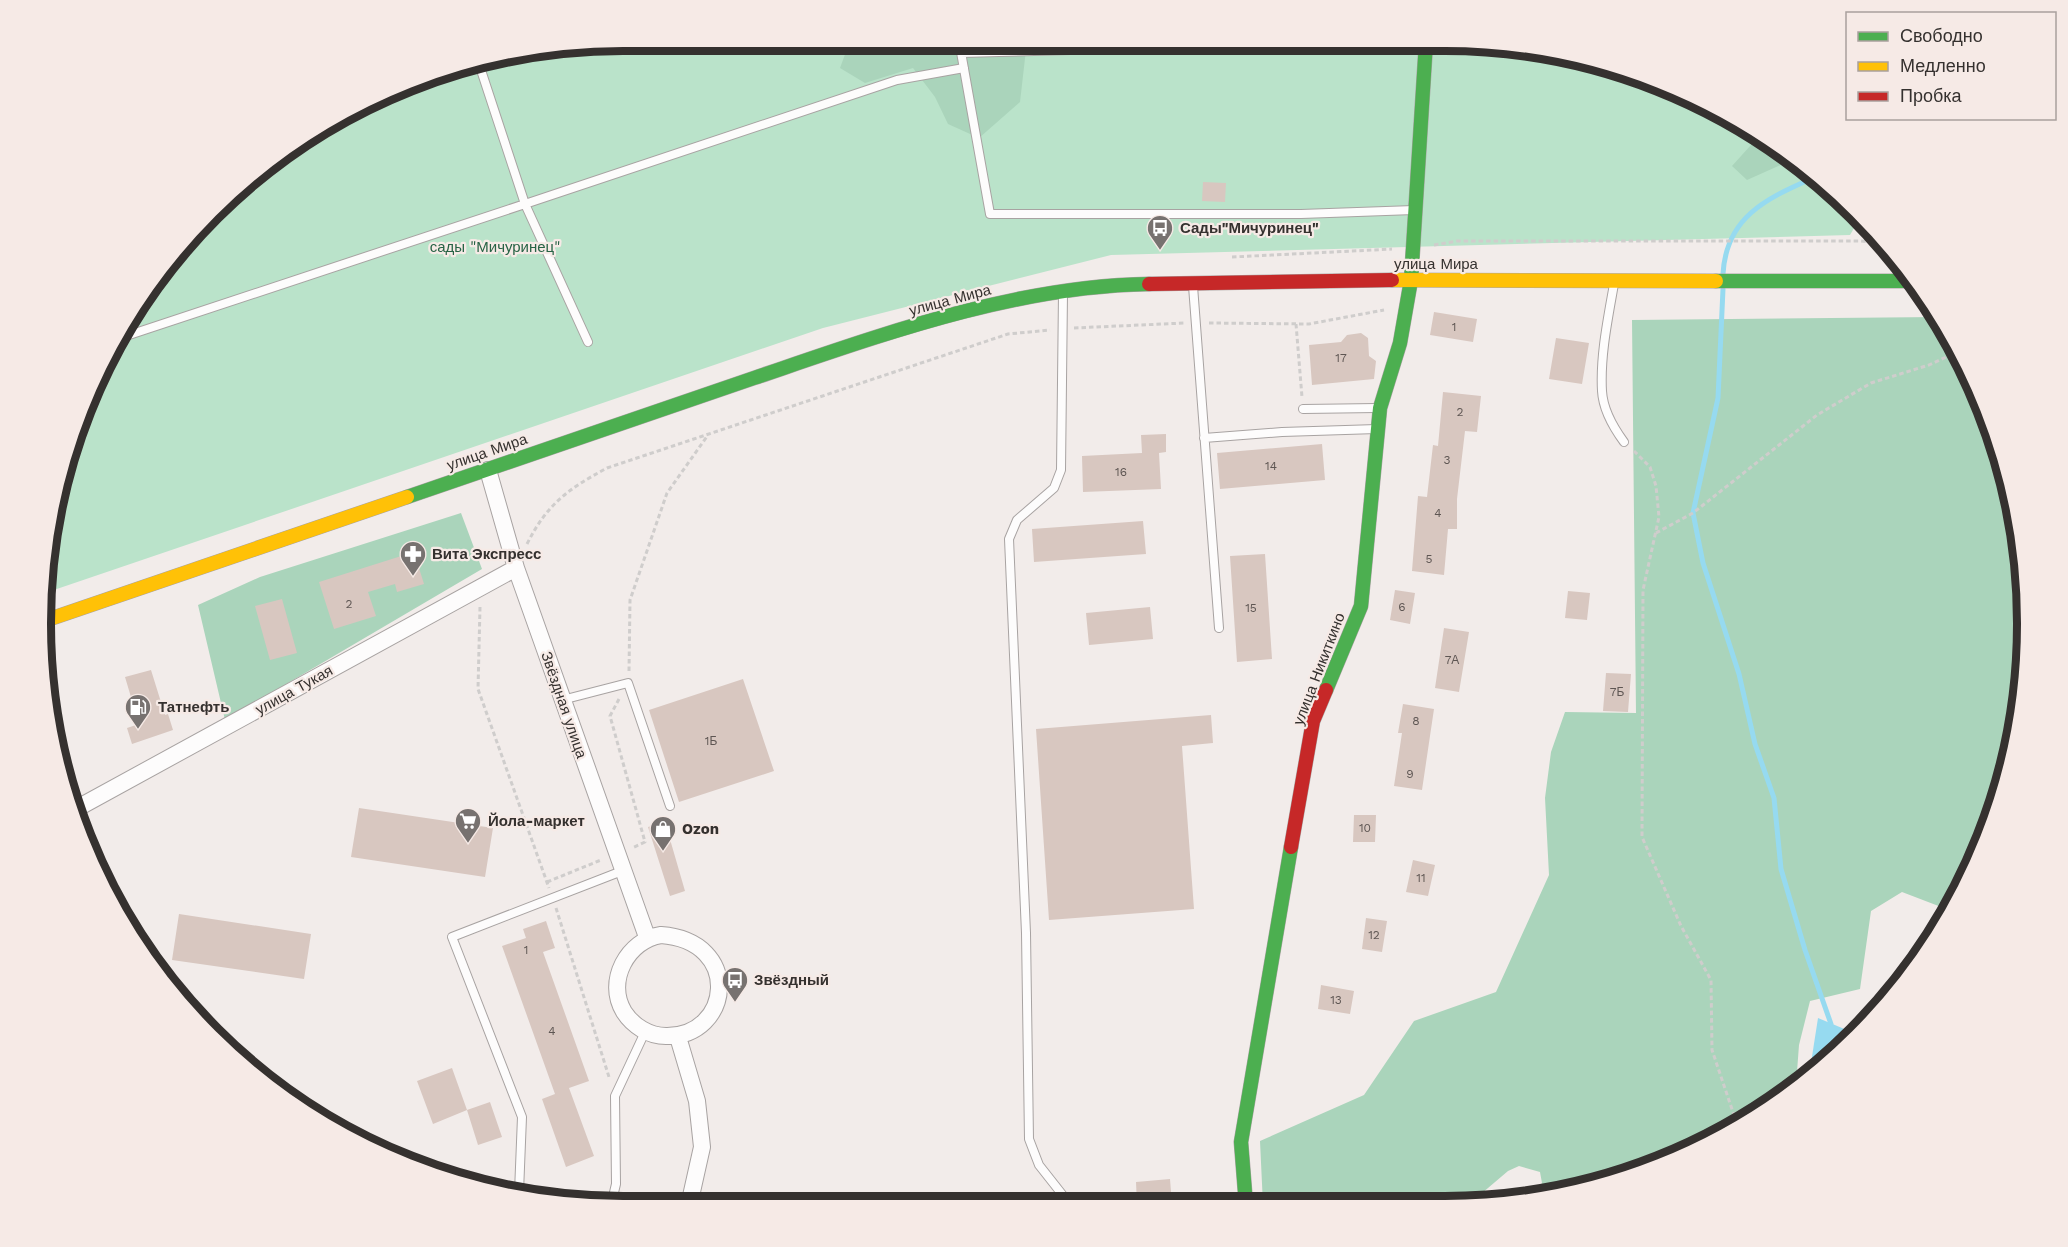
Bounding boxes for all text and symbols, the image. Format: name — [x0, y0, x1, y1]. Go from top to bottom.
legend — [1846, 12, 2056, 120]
text: Свободно — [1900, 25, 1983, 46]
text: Медленно — [1900, 55, 1986, 76]
text: Пробка — [1900, 85, 1963, 106]
bus stop icon: Сады"Мичуринец" — [1145, 213, 1175, 251]
place label: Сады"Мичуринец" — [1180, 219, 1319, 237]
park label: сады "Мичуринец" — [430, 238, 560, 256]
street label: улица Мира — [1394, 255, 1479, 273]
street label: улица Мира — [907, 280, 993, 320]
house number: 1 — [1452, 320, 1456, 334]
house number: 17 — [1335, 351, 1347, 365]
house number: 2 — [1457, 405, 1464, 419]
street label: улица Мира — [444, 430, 530, 474]
house number: 3 — [1444, 453, 1451, 467]
house number: 14 — [1265, 459, 1277, 473]
house number: 16 — [1115, 465, 1127, 479]
house number: 4 — [1434, 506, 1442, 520]
pharmacy icon: Вита Экспресс — [398, 539, 428, 577]
place label: Вита Экспресс — [432, 545, 541, 563]
house number: 5 — [1426, 552, 1433, 566]
house number: 2 — [346, 597, 353, 611]
house number: 6 — [1398, 600, 1406, 614]
house number: 15 — [1245, 601, 1257, 615]
street label: улица Никиткино — [1289, 610, 1349, 728]
street label: Звёздная улица — [537, 649, 591, 761]
house number: 7А — [1445, 653, 1459, 667]
street label: улица Тукая — [252, 661, 336, 719]
house number: 7Б — [1610, 685, 1624, 699]
fuel station icon: Татнефть — [123, 692, 153, 730]
place label: Татнефть — [158, 698, 229, 716]
house number: 8 — [1412, 714, 1420, 728]
house number: 1Б — [705, 734, 717, 748]
house number: 9 — [1406, 767, 1414, 781]
supermarket icon: Йола-маркет — [453, 806, 483, 844]
place label: Йола-маркет — [488, 812, 585, 830]
shop icon: Ozon — [648, 814, 678, 852]
place label: Ozon — [682, 820, 719, 838]
house number: 10 — [1359, 821, 1371, 835]
house number: 11 — [1416, 871, 1426, 885]
house number: 12 — [1368, 928, 1380, 942]
house number: 1 — [524, 943, 528, 957]
bus stop icon: Звёздный — [720, 965, 750, 1003]
place label: Звёздный — [754, 971, 829, 989]
house number: 13 — [1330, 993, 1342, 1007]
house number: 4 — [548, 1024, 556, 1038]

